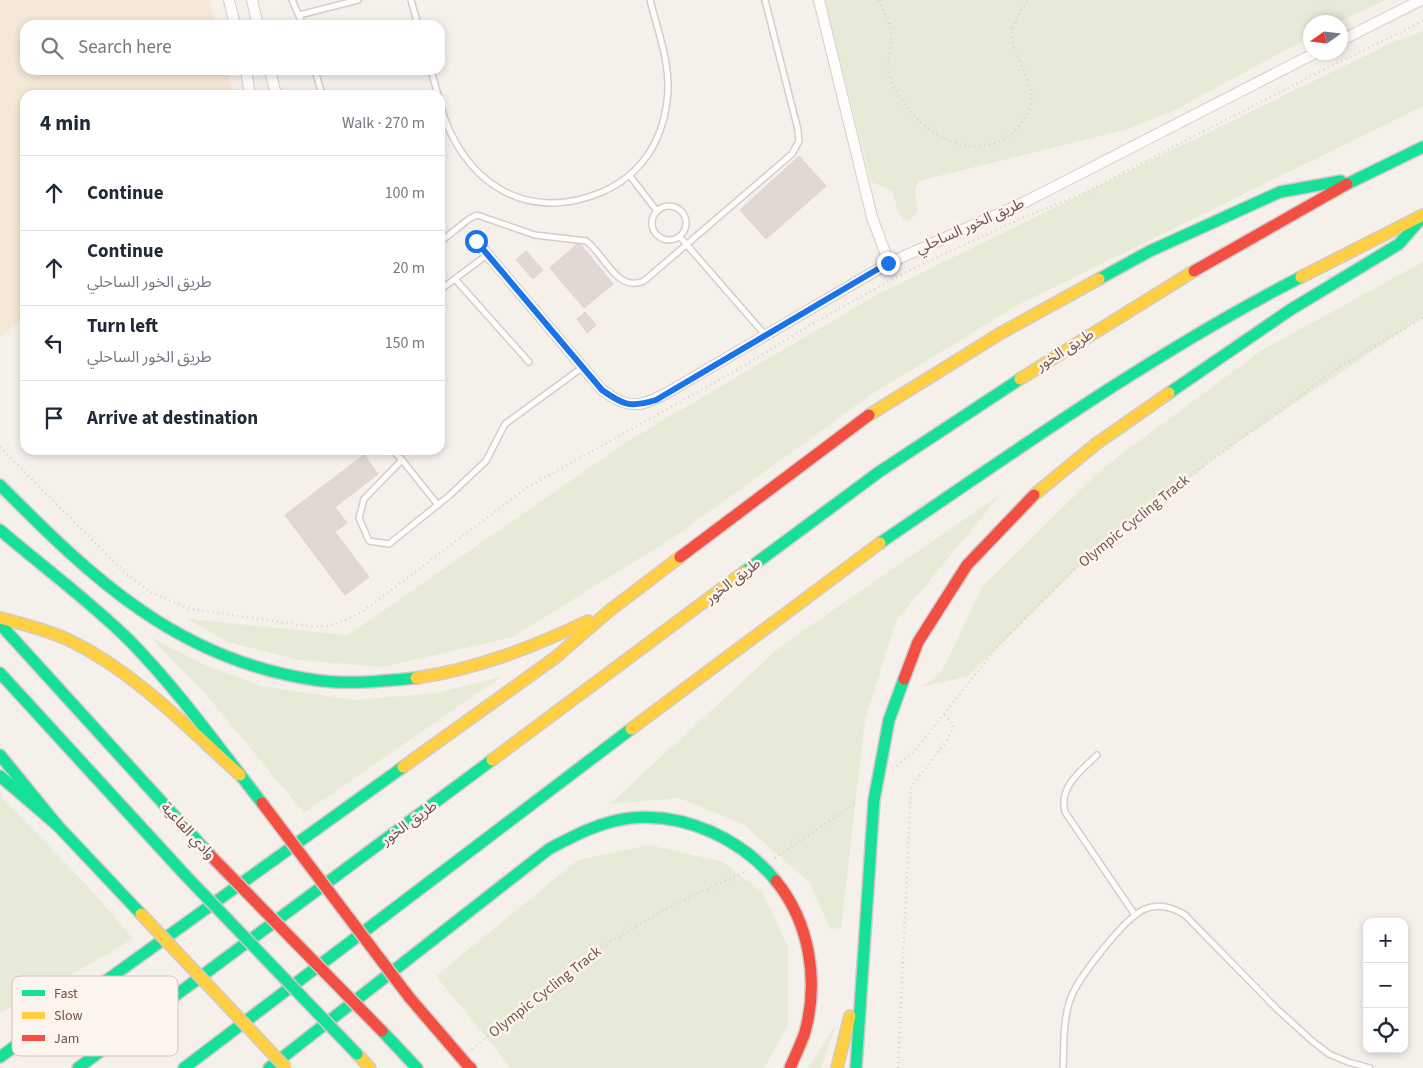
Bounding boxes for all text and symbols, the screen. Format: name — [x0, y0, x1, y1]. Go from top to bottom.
north arrow — [1303, 15, 1348, 60]
search box — [20, 20, 445, 75]
icon: search — [38, 34, 66, 62]
text: Search here — [78, 34, 172, 61]
text: 4 min — [40, 108, 91, 138]
text: Walk · 270 m — [342, 112, 425, 134]
icon: ahead — [40, 179, 68, 207]
text: Continue — [87, 180, 164, 207]
text: 100 m — [385, 182, 425, 204]
street label: طريق الخور الساحلي — [912, 193, 1028, 260]
route start — [465, 230, 488, 253]
text: Continue — [87, 238, 164, 265]
route end — [877, 252, 900, 275]
icon: ahead — [40, 254, 68, 282]
text: 20 m — [393, 257, 425, 279]
text: طريق الخور الساحلي — [87, 271, 212, 293]
text: Turn left — [87, 313, 158, 340]
street label: طريق الخور — [1031, 324, 1098, 377]
icon: left — [40, 329, 68, 357]
text: 150 m — [385, 332, 425, 354]
text: طريق الخور الساحلي — [87, 346, 212, 368]
icon: arrive — [40, 404, 68, 432]
text: Arrive at destination — [87, 405, 258, 432]
street label: Olympic Cycling Track — [1074, 469, 1194, 572]
street label: طريق الخور — [700, 553, 765, 610]
street label: طريق الخور — [376, 795, 441, 851]
street label: وادي القاعية — [156, 798, 220, 865]
map controls — [1363, 918, 1408, 1053]
button: + — [1363, 918, 1408, 963]
street label: Olympic Cycling Track — [484, 941, 606, 1043]
button: − — [1363, 963, 1408, 1008]
legend — [12, 976, 178, 1056]
text: Fast — [54, 984, 78, 1004]
text: Slow — [54, 1006, 83, 1026]
button: locate — [1363, 1008, 1408, 1053]
text: Jam — [54, 1029, 79, 1049]

